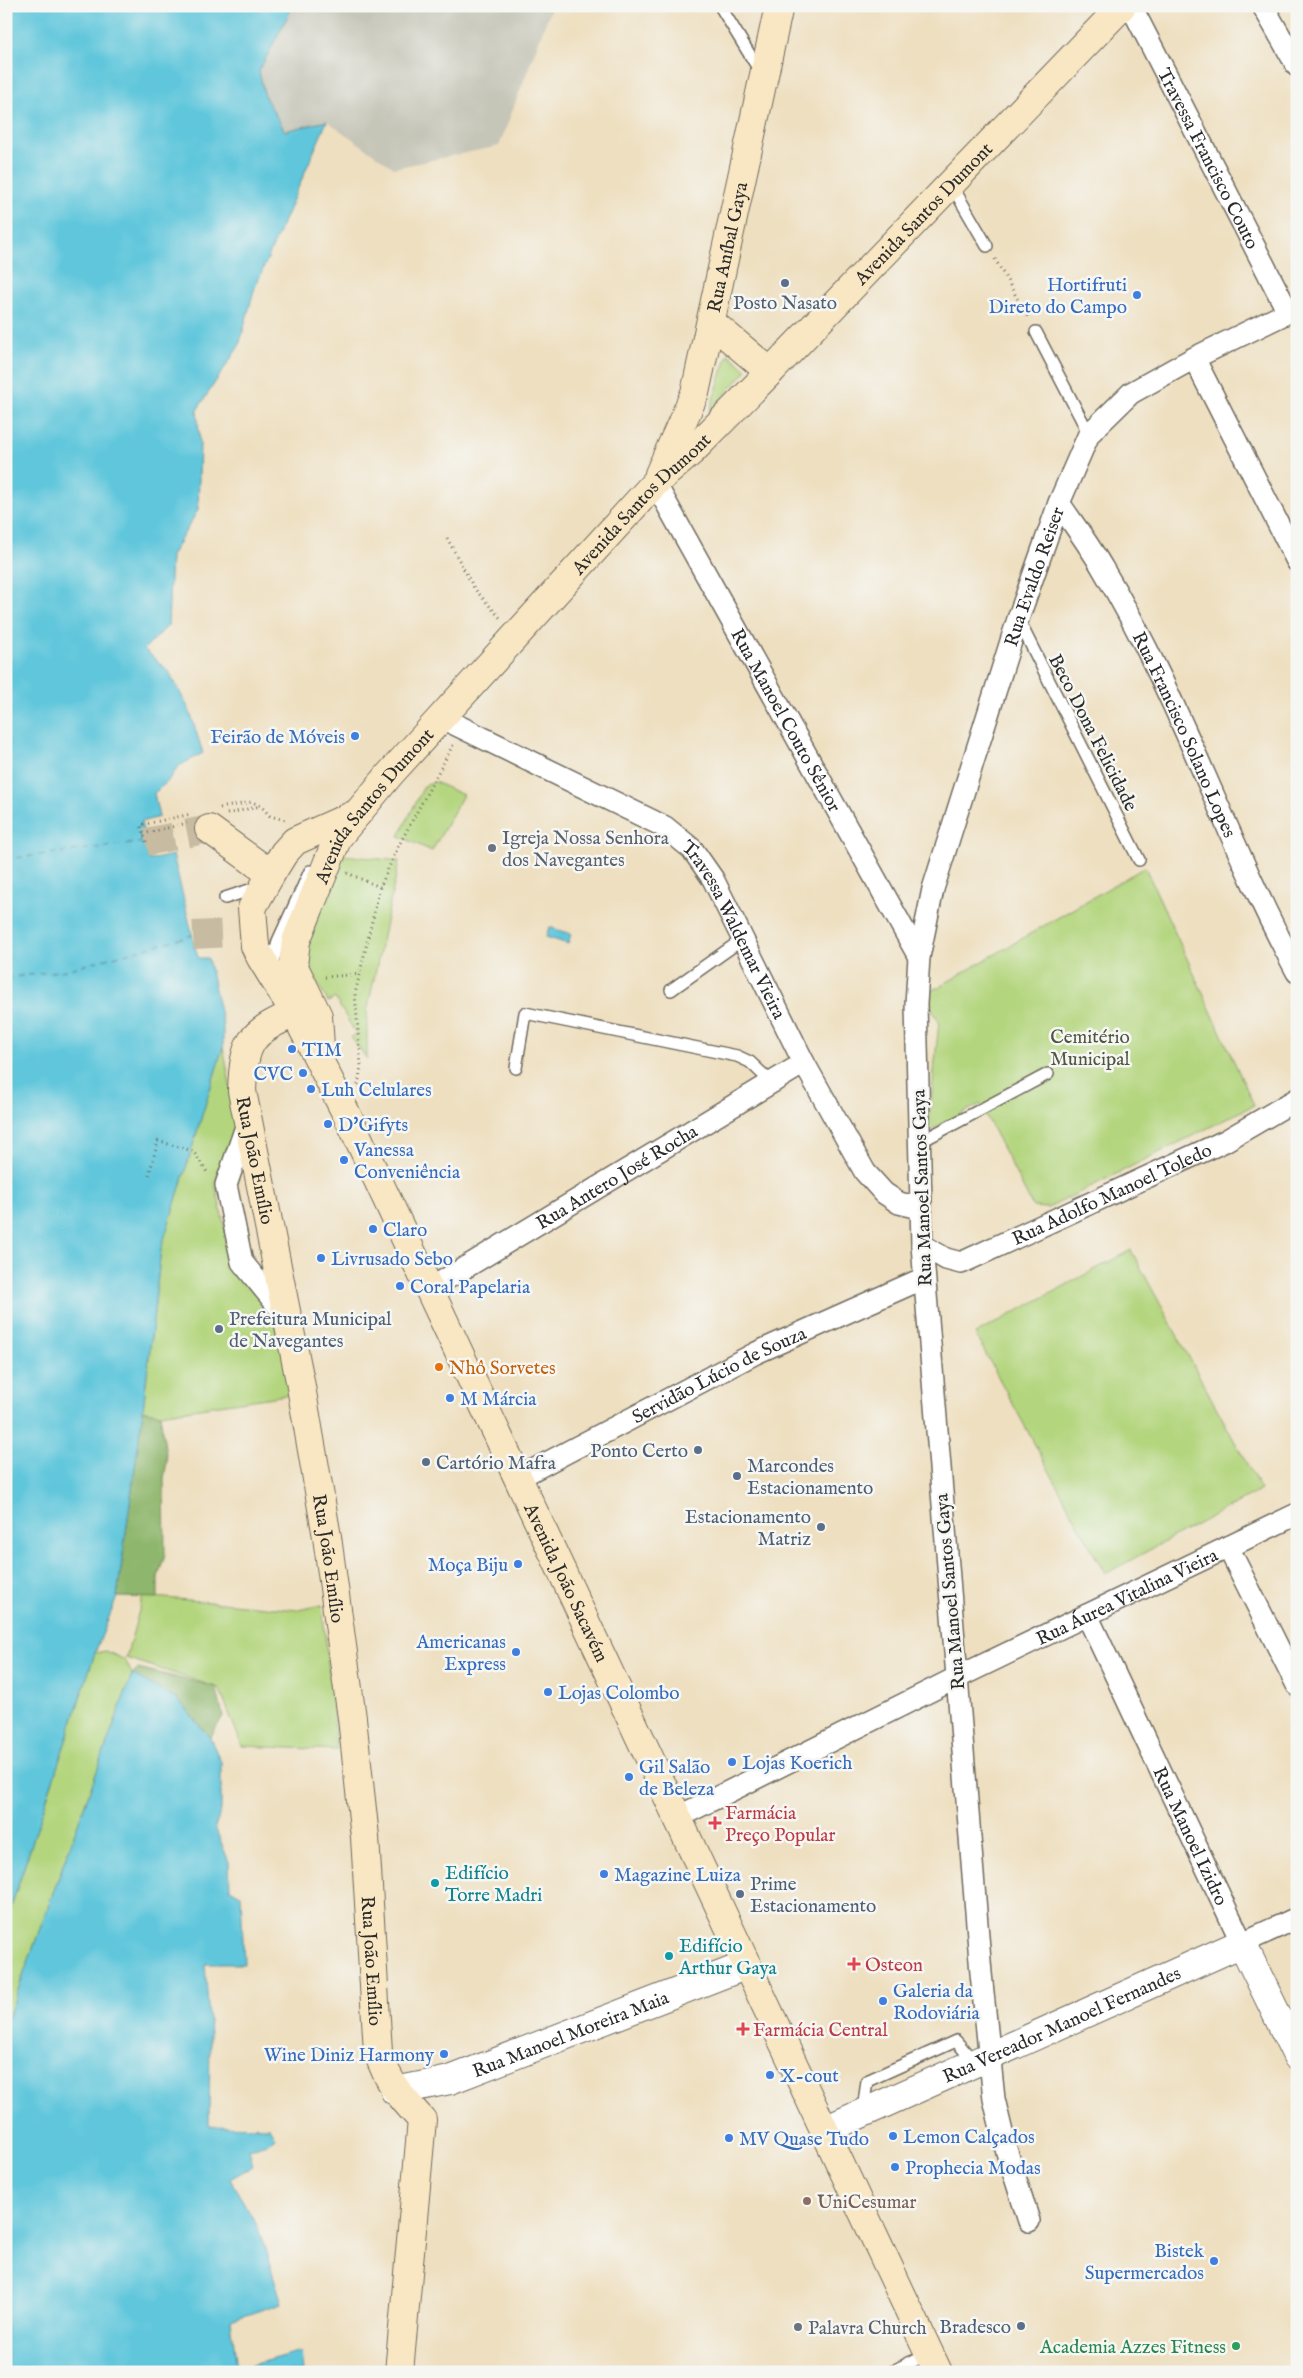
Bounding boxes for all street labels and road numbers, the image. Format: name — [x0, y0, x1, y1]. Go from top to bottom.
street label: Travessa Francisco Couto — [1151, 65, 1264, 254]
street label: Avenida Santos Dumont — [849, 138, 999, 292]
street label: Rua Aníbal Gaya — [703, 179, 755, 315]
street label: Avenida Santos Dumont — [567, 429, 717, 581]
street label: Rua Evaldo Reiser — [1000, 504, 1071, 650]
street label: Rua Manoel Couto Sênior — [724, 625, 846, 817]
street label: Rua Francisco Solano Lopes — [1126, 628, 1241, 842]
street label: Beco Dona Felicidade — [1042, 650, 1142, 816]
street label: Avenida Santos Dumont — [310, 723, 440, 888]
street label: Travessa Waldemar Vieira — [676, 836, 791, 1024]
street label: Rua Manoel Santos Gaya — [908, 1088, 938, 1287]
street label: Rua João Emílio — [229, 1094, 278, 1227]
street label: Rua Antero José Rocha — [532, 1120, 703, 1236]
street label: Rua Adolfo Manoel Toledo — [1009, 1139, 1216, 1252]
street label: Servidão Lúcio de Souza — [628, 1322, 811, 1430]
street label: Rua João Emílio — [306, 1492, 349, 1625]
street label: Rua Manoel Santos Gaya — [930, 1492, 972, 1691]
street label: Avenida João Sacavém — [517, 1499, 613, 1667]
street label: Rua Áurea Vitalina Vieira — [1033, 1544, 1223, 1652]
street label: Rua Manoel Izidro — [1146, 1763, 1232, 1910]
street label: Rua João Emílio — [355, 1895, 386, 2027]
street label: Rua Vereador Manoel Fernandes — [939, 1962, 1185, 2090]
street label: Rua Manoel Moreira Maia — [469, 1986, 673, 2084]

